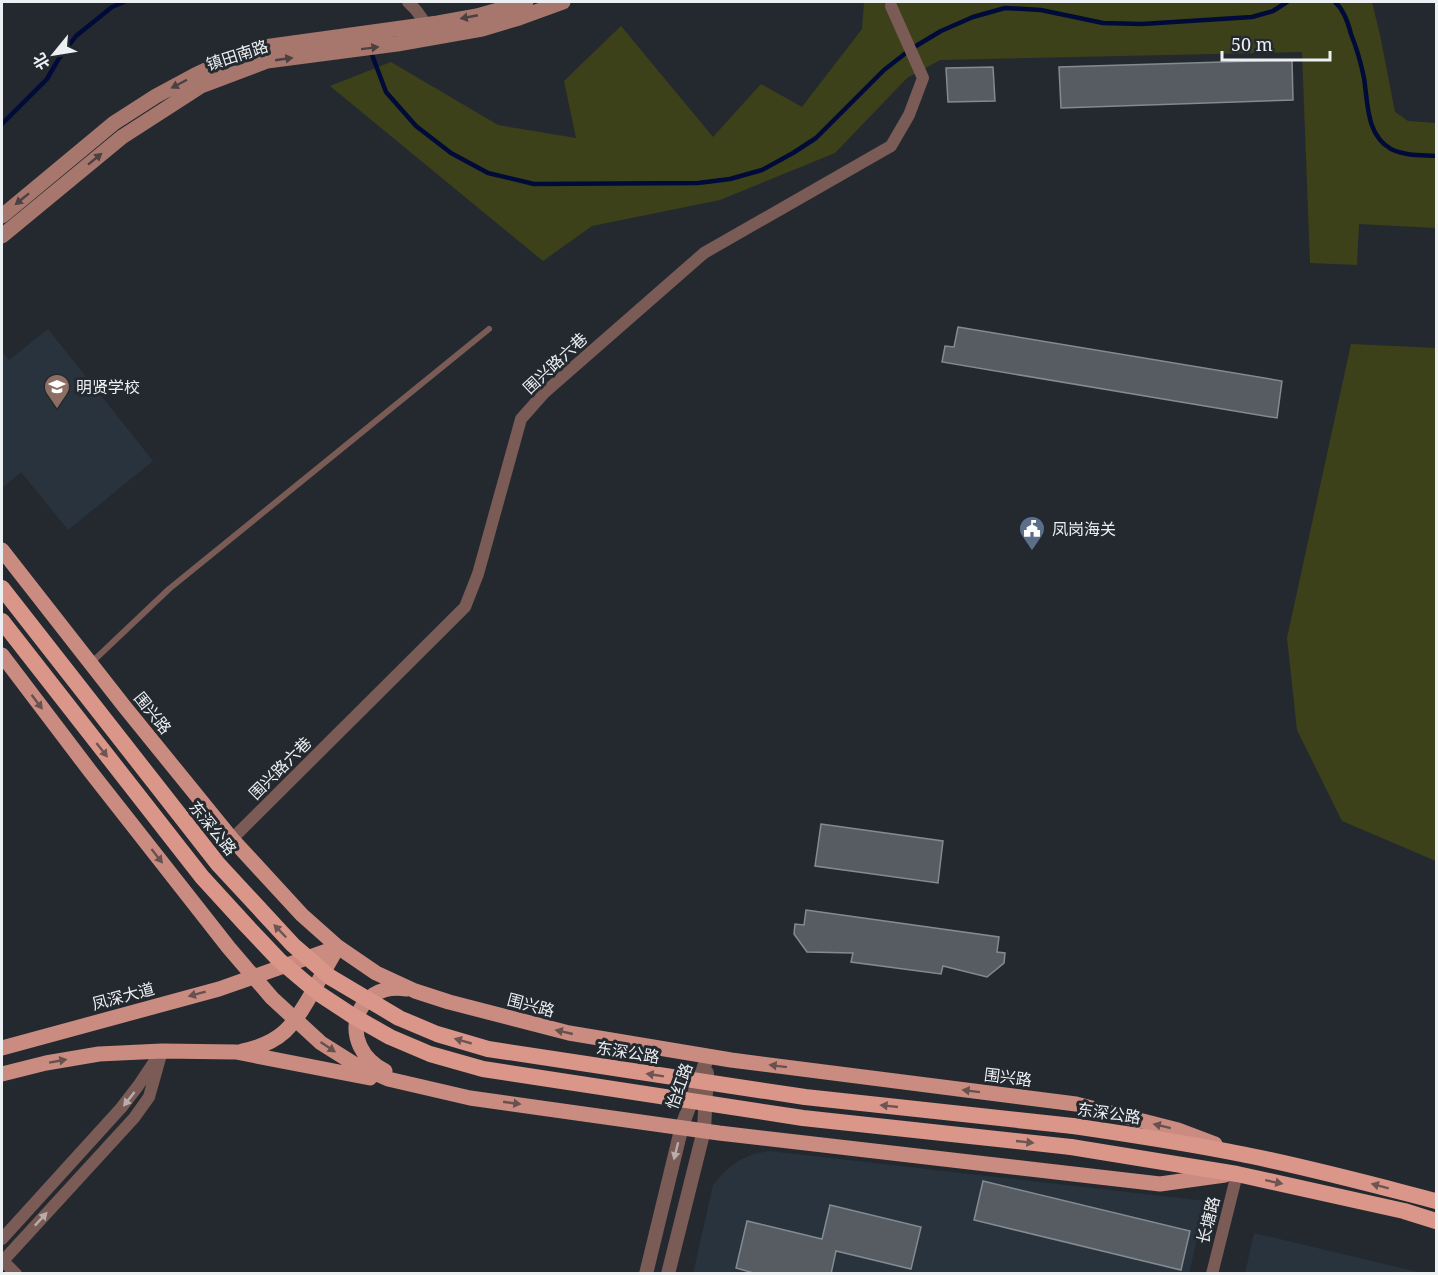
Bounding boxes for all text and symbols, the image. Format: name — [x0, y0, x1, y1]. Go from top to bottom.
one-way arrow — [460, 13, 479, 22]
north arrow — [24, 24, 84, 84]
scale bar — [1222, 24, 1330, 62]
text: 50 m — [1231, 32, 1273, 56]
street label: 镇田南路 — [203, 35, 271, 75]
one-way arrow — [361, 43, 380, 52]
text: 北 — [27, 49, 55, 74]
one-way arrow — [274, 54, 293, 64]
one-way arrow — [170, 78, 188, 88]
one-way arrow — [87, 152, 103, 165]
one-way arrow — [15, 192, 30, 204]
street label: 围兴路六巷 — [518, 328, 592, 398]
school or university icon: 明贤学校 — [42, 372, 72, 410]
place label: 明贤学校 — [76, 376, 140, 398]
public building icon: 凤岗海关 — [1017, 514, 1047, 552]
place label: 凤岗海关 — [1052, 518, 1116, 540]
street label: 围兴路 — [129, 687, 177, 739]
one-way arrow — [31, 693, 43, 709]
street label: 围兴路六巷 — [244, 732, 316, 804]
one-way arrow — [96, 742, 109, 758]
street label: 东深公路 — [184, 796, 242, 860]
one-way arrow — [150, 848, 162, 863]
one-way arrow — [273, 924, 287, 939]
street label: 凤深大道 — [89, 977, 157, 1015]
street label: 围兴路 — [505, 988, 557, 1022]
one-way arrow — [188, 990, 206, 1000]
one-way arrow — [555, 1027, 574, 1036]
one-way arrow — [453, 1036, 472, 1046]
street label: 东深公路 — [595, 1036, 661, 1068]
one-way arrow — [320, 1041, 336, 1052]
one-way arrow — [49, 1056, 68, 1065]
street label: 怡红路 — [660, 1060, 698, 1112]
one-way arrow — [768, 1061, 787, 1070]
street label: 围兴路 — [983, 1063, 1033, 1091]
one-way arrow — [645, 1070, 664, 1079]
one-way arrow — [961, 1086, 980, 1095]
one-way arrow — [122, 1091, 135, 1107]
street label: 东深公路 — [1076, 1098, 1142, 1128]
one-way arrow — [503, 1099, 522, 1108]
one-way arrow — [880, 1102, 899, 1111]
one-way arrow — [1153, 1121, 1172, 1131]
one-way arrow — [1016, 1137, 1035, 1147]
one-way arrow — [671, 1142, 681, 1160]
one-way arrow — [1264, 1177, 1283, 1187]
one-way arrow — [1371, 1181, 1389, 1190]
street label: 长塘路 — [1192, 1194, 1224, 1246]
one-way arrow — [34, 1212, 48, 1227]

